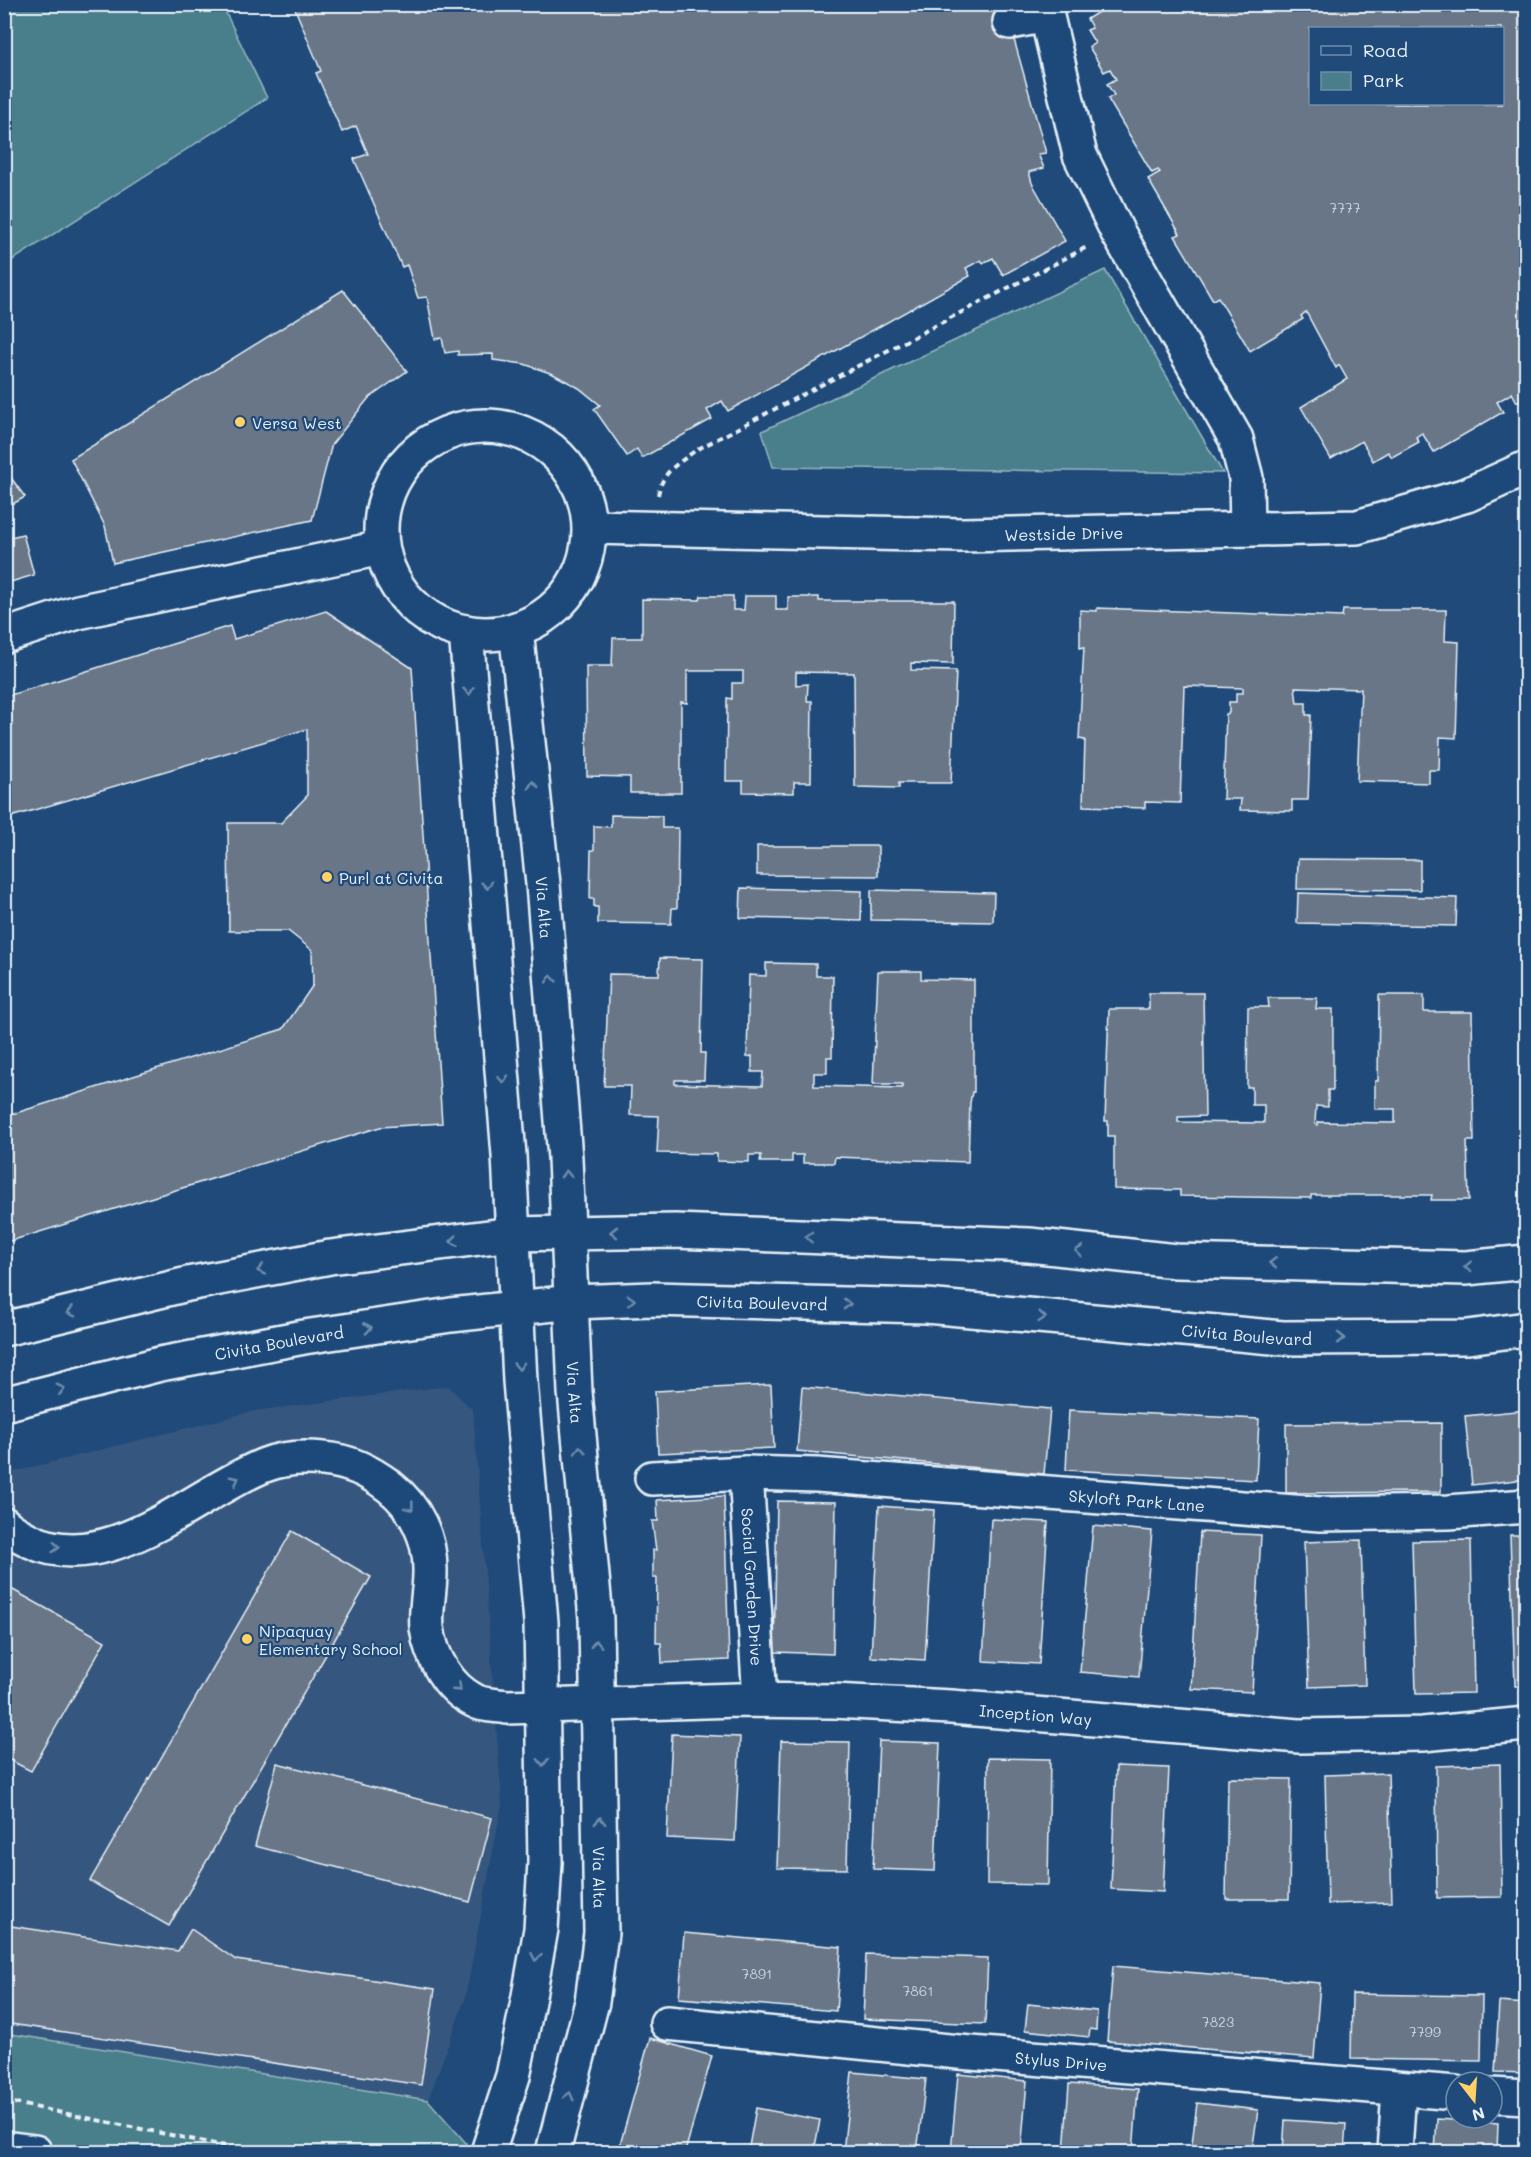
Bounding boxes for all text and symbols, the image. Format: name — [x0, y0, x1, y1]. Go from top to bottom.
legend — [1309, 27, 1504, 105]
text: Road — [1363, 38, 1408, 62]
text: Park — [1363, 68, 1404, 92]
house number: 7777 — [1329, 198, 1361, 217]
place label: Versa West — [252, 412, 342, 433]
marker: Versa West — [233, 415, 247, 429]
street label: Westside Drive — [1004, 521, 1124, 545]
one-way arrow — [462, 686, 475, 695]
one-way arrow — [527, 780, 540, 790]
place label: Purl at Civita — [339, 867, 444, 888]
marker: Purl at Civita — [320, 870, 334, 884]
street label: Via Alta — [532, 875, 558, 939]
one-way arrow — [480, 880, 493, 889]
one-way arrow — [544, 975, 557, 984]
one-way arrow — [496, 1075, 509, 1084]
one-way arrow — [559, 1169, 572, 1178]
one-way arrow — [609, 1226, 618, 1238]
one-way arrow — [804, 1230, 813, 1243]
one-way arrow — [449, 1234, 458, 1247]
one-way arrow — [1074, 1245, 1084, 1257]
one-way arrow — [1269, 1257, 1278, 1270]
one-way arrow — [1464, 1261, 1473, 1274]
one-way arrow — [256, 1263, 266, 1276]
street label: Civita Boulevard — [696, 1290, 828, 1314]
one-way arrow — [627, 1293, 636, 1306]
one-way arrow — [843, 1298, 852, 1310]
one-way arrow — [66, 1305, 76, 1318]
one-way arrow — [1037, 1310, 1046, 1323]
street label: Civita Boulevard — [1181, 1318, 1312, 1349]
street label: Civita Boulevard — [213, 1321, 345, 1364]
one-way arrow — [363, 1322, 373, 1334]
one-way arrow — [1336, 1332, 1345, 1344]
one-way arrow — [513, 1361, 526, 1370]
street label: Via Alta — [563, 1361, 588, 1425]
one-way arrow — [56, 1383, 66, 1396]
one-way arrow — [574, 1445, 587, 1454]
one-way arrow — [229, 1476, 239, 1487]
street label: Skyloft Park Lane — [1068, 1484, 1206, 1516]
one-way arrow — [402, 1500, 413, 1511]
street label: Social Garden Drive — [738, 1507, 768, 1666]
one-way arrow — [52, 1541, 61, 1554]
place label: Nipaquay Elementary School — [259, 1620, 403, 1659]
marker: Nipaquay Elementary School — [240, 1632, 254, 1646]
one-way arrow — [590, 1640, 602, 1649]
one-way arrow — [452, 1681, 462, 1692]
street label: Inception Way — [978, 1699, 1093, 1729]
one-way arrow — [537, 1758, 549, 1767]
one-way arrow — [594, 1816, 606, 1825]
street label: Via Alta — [589, 1846, 611, 1909]
one-way arrow — [530, 1952, 543, 1962]
house number: 7891 — [742, 1964, 772, 1983]
house number: 7861 — [903, 1981, 933, 2000]
house number: 7823 — [1202, 2012, 1234, 2031]
house number: 7799 — [1409, 2022, 1441, 2041]
street label: Stylus Drive — [1014, 2046, 1108, 2075]
north arrow — [1444, 2070, 1504, 2130]
one-way arrow — [562, 2092, 575, 2102]
text: N — [1470, 2103, 1487, 2127]

